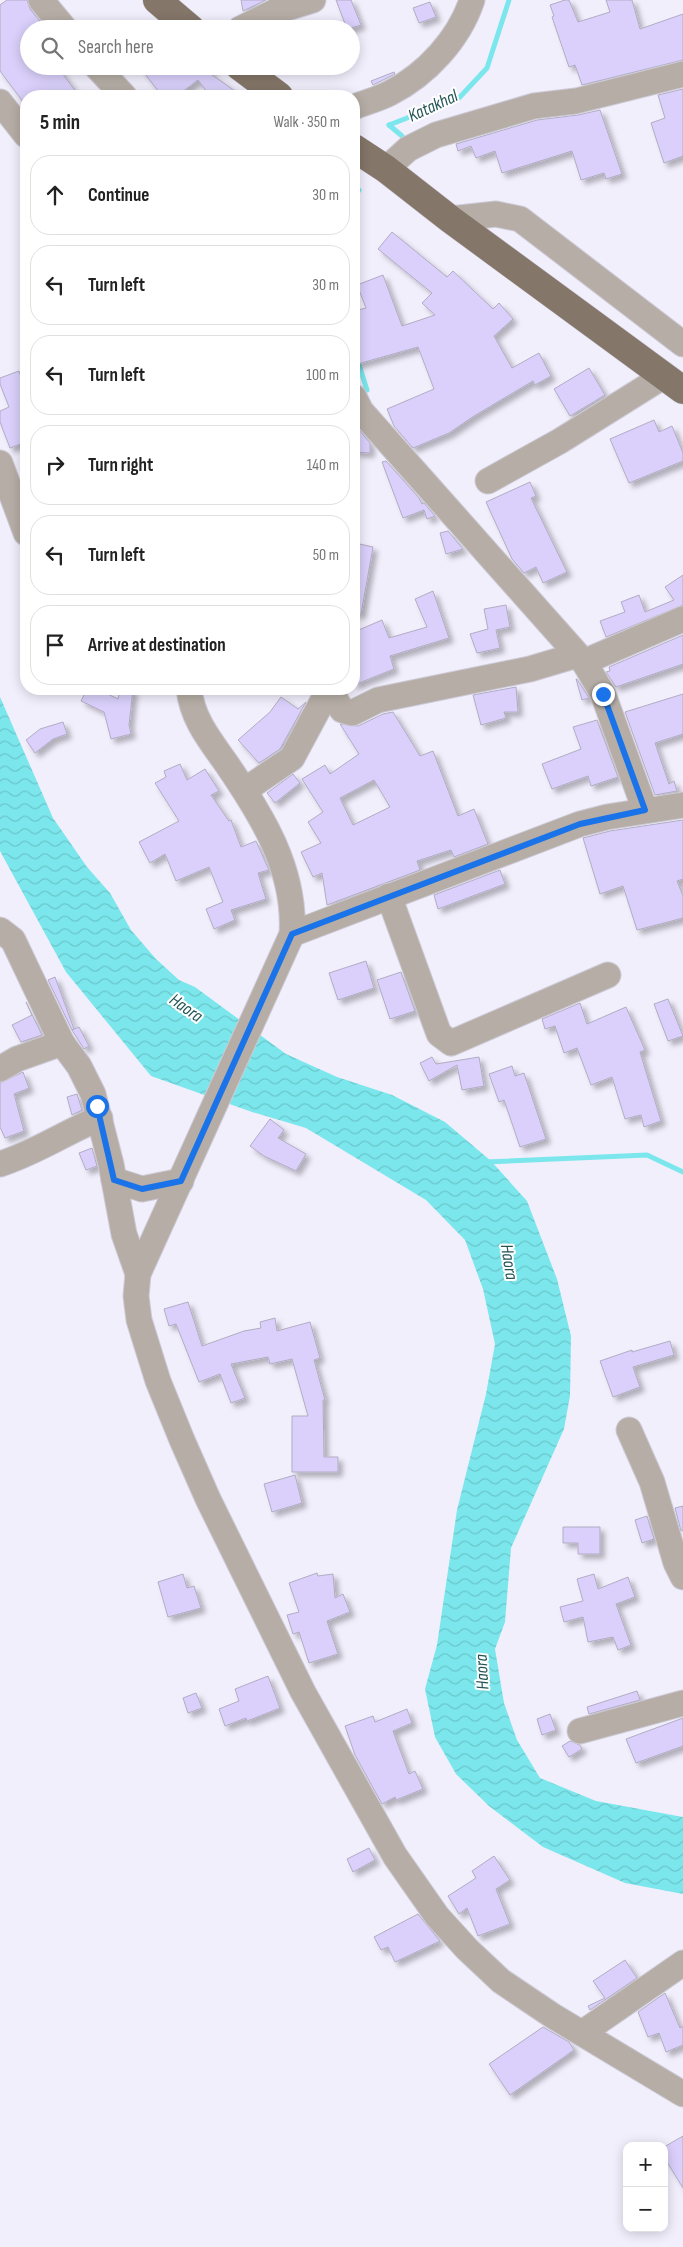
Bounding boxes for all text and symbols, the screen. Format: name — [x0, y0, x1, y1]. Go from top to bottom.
search box — [20, 20, 360, 75]
icon: search — [38, 34, 66, 62]
text: Search here — [78, 36, 154, 59]
water label: Katakhal — [405, 85, 462, 127]
text: 5 min — [40, 110, 80, 135]
text: Walk · 350 m — [273, 113, 340, 132]
icon: ahead — [41, 181, 69, 209]
text: Continue — [88, 184, 149, 207]
text: 30 m — [312, 186, 339, 205]
icon: left — [41, 271, 69, 299]
text: Turn left — [88, 274, 145, 297]
text: 30 m — [312, 276, 339, 295]
icon: left — [41, 361, 69, 389]
text: Turn left — [88, 364, 145, 387]
text: 100 m — [306, 366, 339, 385]
icon: right — [41, 451, 69, 479]
text: Turn right — [88, 454, 153, 477]
text: 140 m — [307, 456, 339, 475]
icon: left — [41, 541, 69, 569]
text: Turn left — [88, 544, 145, 567]
text: 50 m — [313, 546, 339, 565]
icon: arrive — [41, 631, 69, 659]
text: Arrive at destination — [88, 634, 226, 657]
route end — [592, 683, 615, 706]
water label: Haora — [165, 989, 207, 1027]
route start — [86, 1095, 109, 1118]
water label: Haora — [496, 1243, 522, 1282]
water label: Haora — [471, 1653, 493, 1690]
map controls — [623, 2142, 668, 2232]
button: + — [623, 2142, 668, 2187]
button: − — [623, 2187, 668, 2232]

